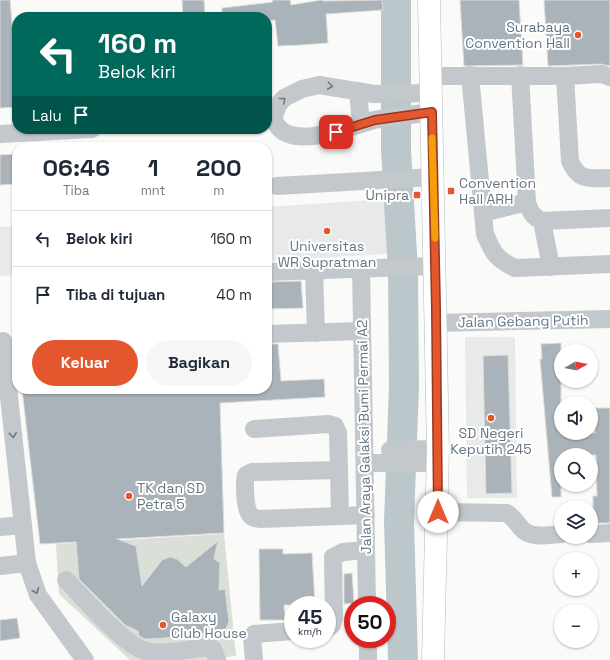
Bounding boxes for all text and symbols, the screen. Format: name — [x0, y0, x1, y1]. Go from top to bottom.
place label: Surabaya Convention Hall — [465, 18, 570, 52]
text: 160 m — [98, 25, 177, 61]
icon: left — [32, 28, 84, 80]
marker: Surabaya Convention Hall — [573, 30, 583, 40]
text: Belok kiri — [98, 60, 176, 83]
one-way arrow — [327, 81, 333, 90]
one-way arrow — [279, 98, 286, 105]
icon: arrive — [70, 104, 92, 126]
text: Lalu — [32, 106, 62, 125]
pin — [319, 115, 353, 149]
icon: arrive — [325, 121, 347, 143]
text: 06:46 — [43, 152, 110, 183]
text: 1 — [148, 152, 159, 183]
text: 200 — [196, 152, 241, 183]
place label: Convention Hall ARH — [459, 174, 536, 208]
text: Tiba — [63, 182, 90, 199]
text: mnt — [141, 182, 166, 199]
text: m — [213, 182, 224, 199]
place label: Unipra — [366, 186, 409, 204]
marker: Convention Hall ARH — [446, 186, 456, 196]
marker: Unipra — [412, 190, 422, 200]
marker: Universitas WR Supratman — [322, 226, 332, 236]
icon: left — [32, 228, 54, 250]
text: Belok kiri — [66, 229, 132, 248]
text: 160 m — [210, 229, 252, 248]
place label: Universitas WR Supratman — [278, 237, 376, 271]
icon: arrive — [32, 284, 54, 306]
text: Tiba di tujuan — [66, 285, 165, 304]
text: 40 m — [216, 285, 252, 304]
street label: Jalan Gebang Putih — [457, 311, 589, 331]
street label: Jalan Araya Galaksi Bumi Permai A2 — [353, 319, 375, 555]
button: Keluar — [32, 340, 138, 386]
button: Bagikan — [146, 340, 252, 386]
north arrow — [554, 344, 598, 388]
map controls — [554, 344, 598, 648]
button: sound — [554, 396, 598, 440]
marker: SD Negeri Keputih 245 — [486, 413, 496, 423]
place label: SD Negeri Keputih 245 — [450, 424, 532, 458]
one-way arrow — [8, 432, 17, 438]
button: search — [554, 448, 598, 492]
place label: TK dan SD Petra 5 — [137, 479, 204, 513]
marker: TK dan SD Petra 5 — [124, 491, 134, 501]
position arrow — [417, 491, 459, 533]
button: layers — [554, 500, 598, 544]
button: + — [554, 552, 598, 596]
one-way arrow — [32, 587, 40, 594]
speed limit sign: 50 — [344, 596, 396, 648]
text: 45 — [298, 604, 322, 630]
button: − — [554, 604, 598, 648]
place label: Galaxy Club House — [171, 608, 247, 642]
marker: Galaxy Club House — [158, 620, 168, 630]
text: km/h — [298, 625, 322, 638]

